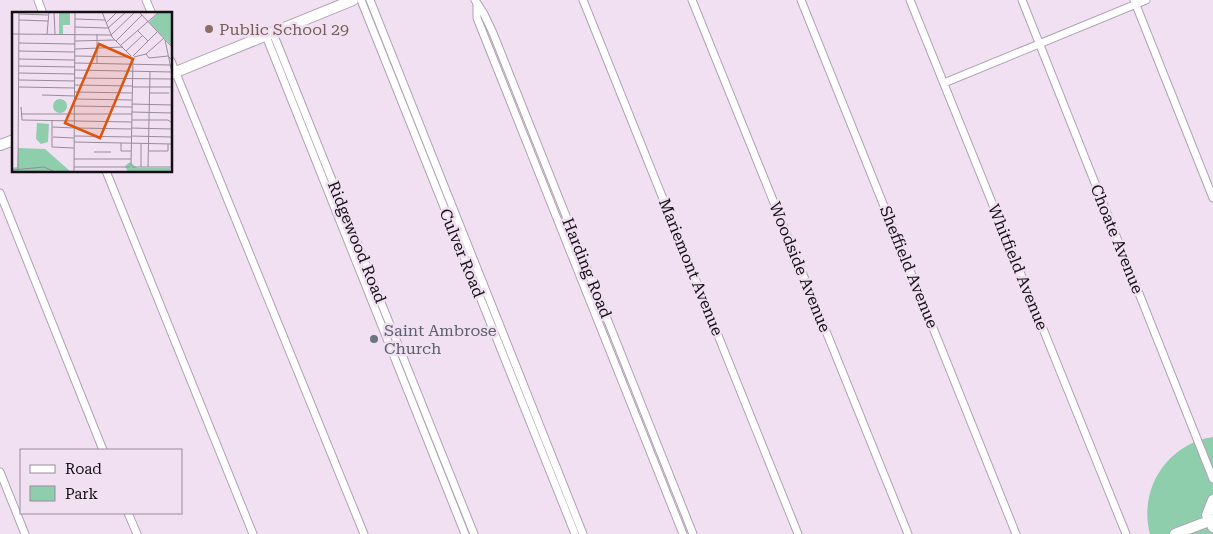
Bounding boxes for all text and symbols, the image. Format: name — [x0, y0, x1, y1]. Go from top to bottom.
inset map — [12, 12, 172, 172]
place label: Public School 29 — [219, 20, 349, 39]
marker: Public School 29 — [203, 23, 215, 35]
street label: Ridgewood Road — [324, 178, 390, 306]
street label: Choate Avenue — [1086, 182, 1148, 297]
street label: Mariemont Avenue — [655, 196, 727, 339]
street label: Woodside Avenue — [765, 199, 835, 335]
street label: Whitfield Avenue — [984, 201, 1052, 333]
street label: Sheffield Avenue — [876, 203, 942, 331]
street label: Culver Road — [436, 206, 488, 300]
street label: Harding Road — [558, 215, 616, 321]
place label: Saint Ambrose Church — [384, 321, 497, 358]
marker: Saint Ambrose Church — [368, 333, 380, 345]
legend — [20, 449, 182, 514]
text: Road — [65, 460, 102, 478]
text: Park — [65, 485, 99, 503]

